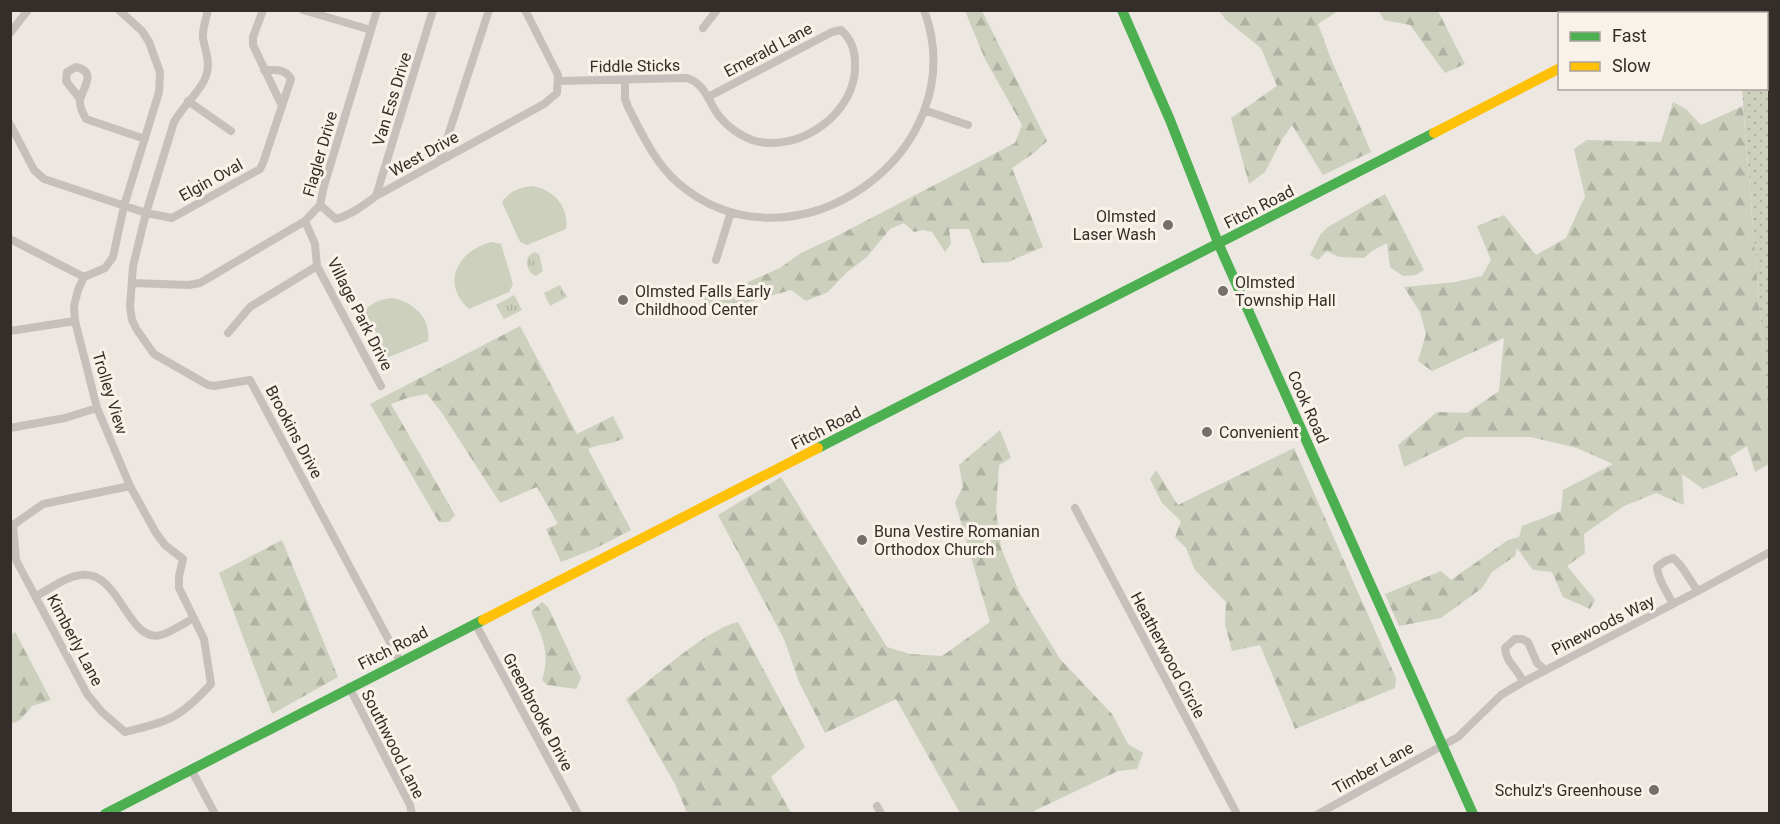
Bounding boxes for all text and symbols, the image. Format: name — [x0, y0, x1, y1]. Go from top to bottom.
legend — [1558, 12, 1768, 90]
street label: Emerald Lane — [721, 19, 815, 81]
text: Fast — [1612, 25, 1647, 46]
street label: Van Ess Drive — [369, 50, 415, 148]
text: Slow — [1612, 55, 1651, 76]
street label: Fiddle Sticks — [590, 56, 680, 76]
street label: Flagler Drive — [299, 109, 341, 199]
street label: West Drive — [386, 127, 462, 181]
street label: Elgin Oval — [176, 155, 246, 205]
street label: Fitch Road — [1221, 181, 1297, 233]
place label: Olmsted Laser Wash — [1073, 207, 1156, 244]
marker: Olmsted Laser Wash — [1161, 218, 1175, 232]
street label: Village Park Drive — [323, 254, 397, 374]
place label: Olmsted Township Hall — [1235, 273, 1336, 310]
place label: Olmsted Falls Early Childhood Center — [635, 282, 771, 319]
marker: Olmsted Township Hall — [1216, 284, 1230, 298]
marker: Olmsted Falls Early Childhood Center — [616, 293, 630, 307]
street label: Trolley View — [88, 349, 132, 437]
street label: Cook Road — [1284, 368, 1332, 446]
street label: Brookins Drive — [262, 382, 326, 482]
street label: Fitch Road — [788, 402, 864, 454]
place label: Convenient — [1219, 423, 1299, 442]
marker: Convenient — [1200, 425, 1214, 439]
place label: Buna Vestire Romanian Orthodox Church — [874, 522, 1040, 559]
marker: Buna Vestire Romanian Orthodox Church — [855, 533, 869, 547]
street label: Heatherwood Circle — [1127, 589, 1209, 721]
street label: Kimberly Lane — [43, 591, 107, 689]
street label: Pinewoods Way — [1548, 591, 1658, 659]
street label: Fitch Road — [355, 622, 431, 674]
street label: Greenbrooke Drive — [499, 650, 577, 774]
street label: Southwood Lane — [357, 686, 429, 802]
street label: Timber Lane — [1329, 738, 1417, 798]
place label: Schulz's Greenhouse — [1495, 781, 1642, 800]
marker: Schulz's Greenhouse — [1647, 783, 1661, 797]

